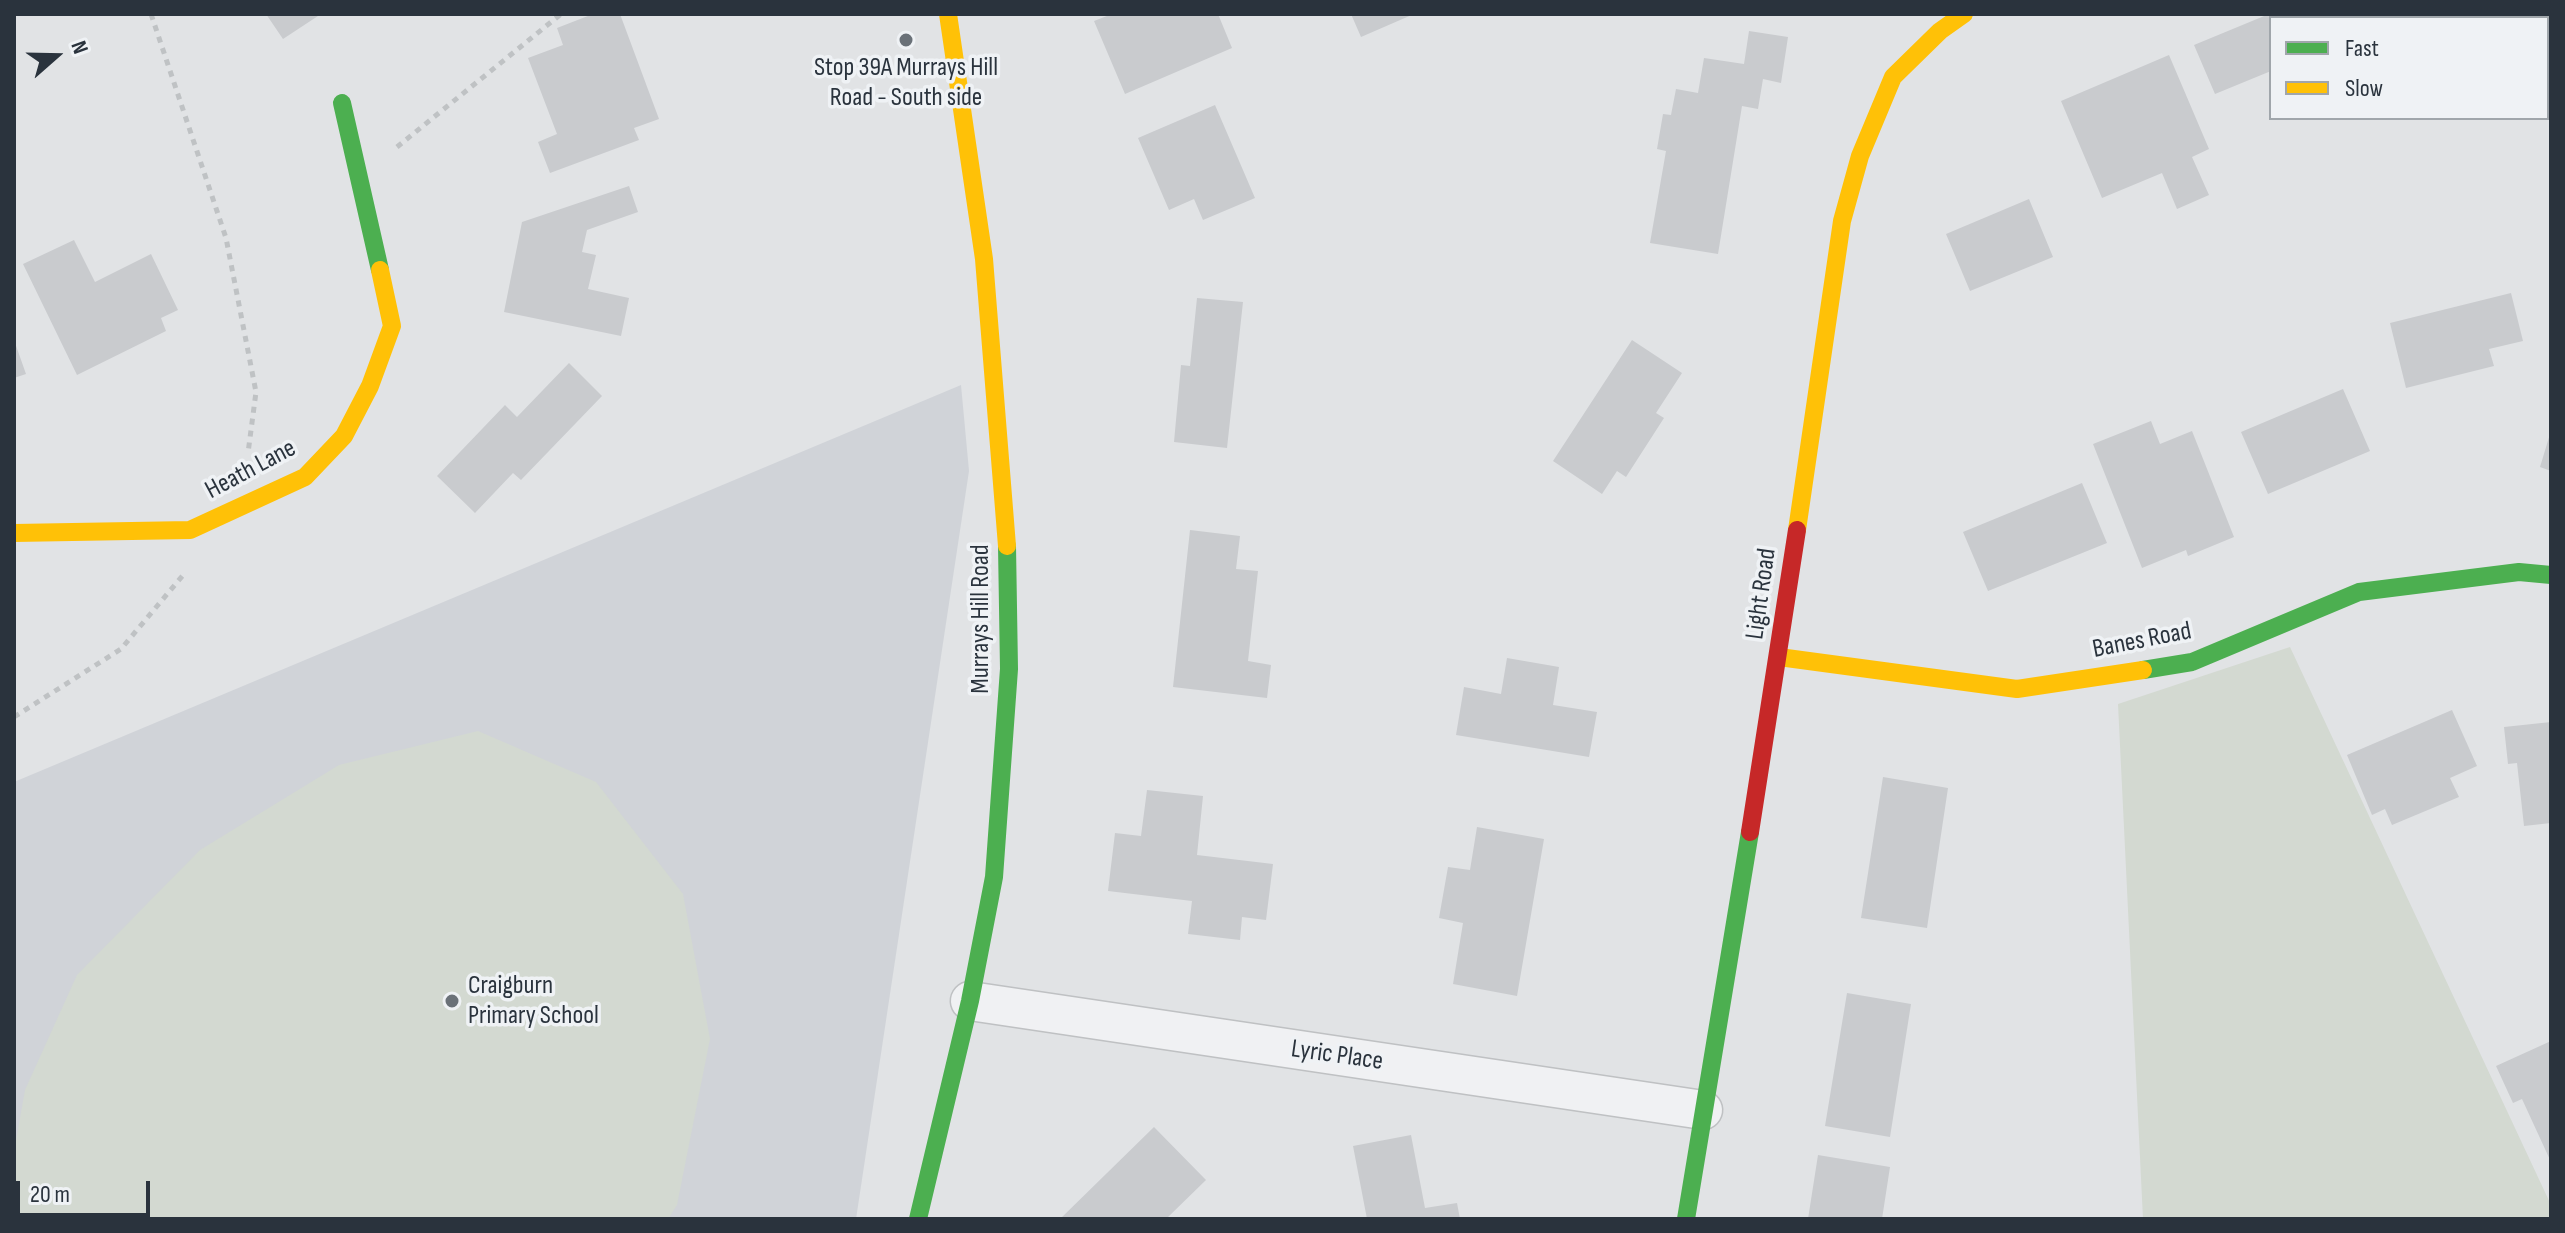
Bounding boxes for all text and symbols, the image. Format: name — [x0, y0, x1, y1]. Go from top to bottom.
north arrow — [16, 16, 96, 96]
legend — [2269, 16, 2549, 120]
marker: Stop 39A Murrays Hill Road - South side — [897, 31, 915, 49]
text: Fast — [2345, 34, 2379, 63]
text: N — [64, 37, 94, 58]
place label: Stop 39A Murrays Hill Road - South side — [814, 52, 998, 114]
text: Slow — [2345, 74, 2383, 103]
street label: Heath Lane — [200, 433, 302, 507]
street label: Murrays Hill Road — [965, 544, 997, 694]
street label: Light Road — [1740, 547, 1784, 641]
street label: Banes Road — [2090, 616, 2194, 666]
place label: Craigburn Primary School — [468, 970, 599, 1032]
marker: Craigburn Primary School — [443, 992, 461, 1010]
street label: Lyric Place — [1289, 1034, 1385, 1078]
scale bar — [20, 1165, 154, 1215]
text: 20 m — [30, 1180, 70, 1209]

